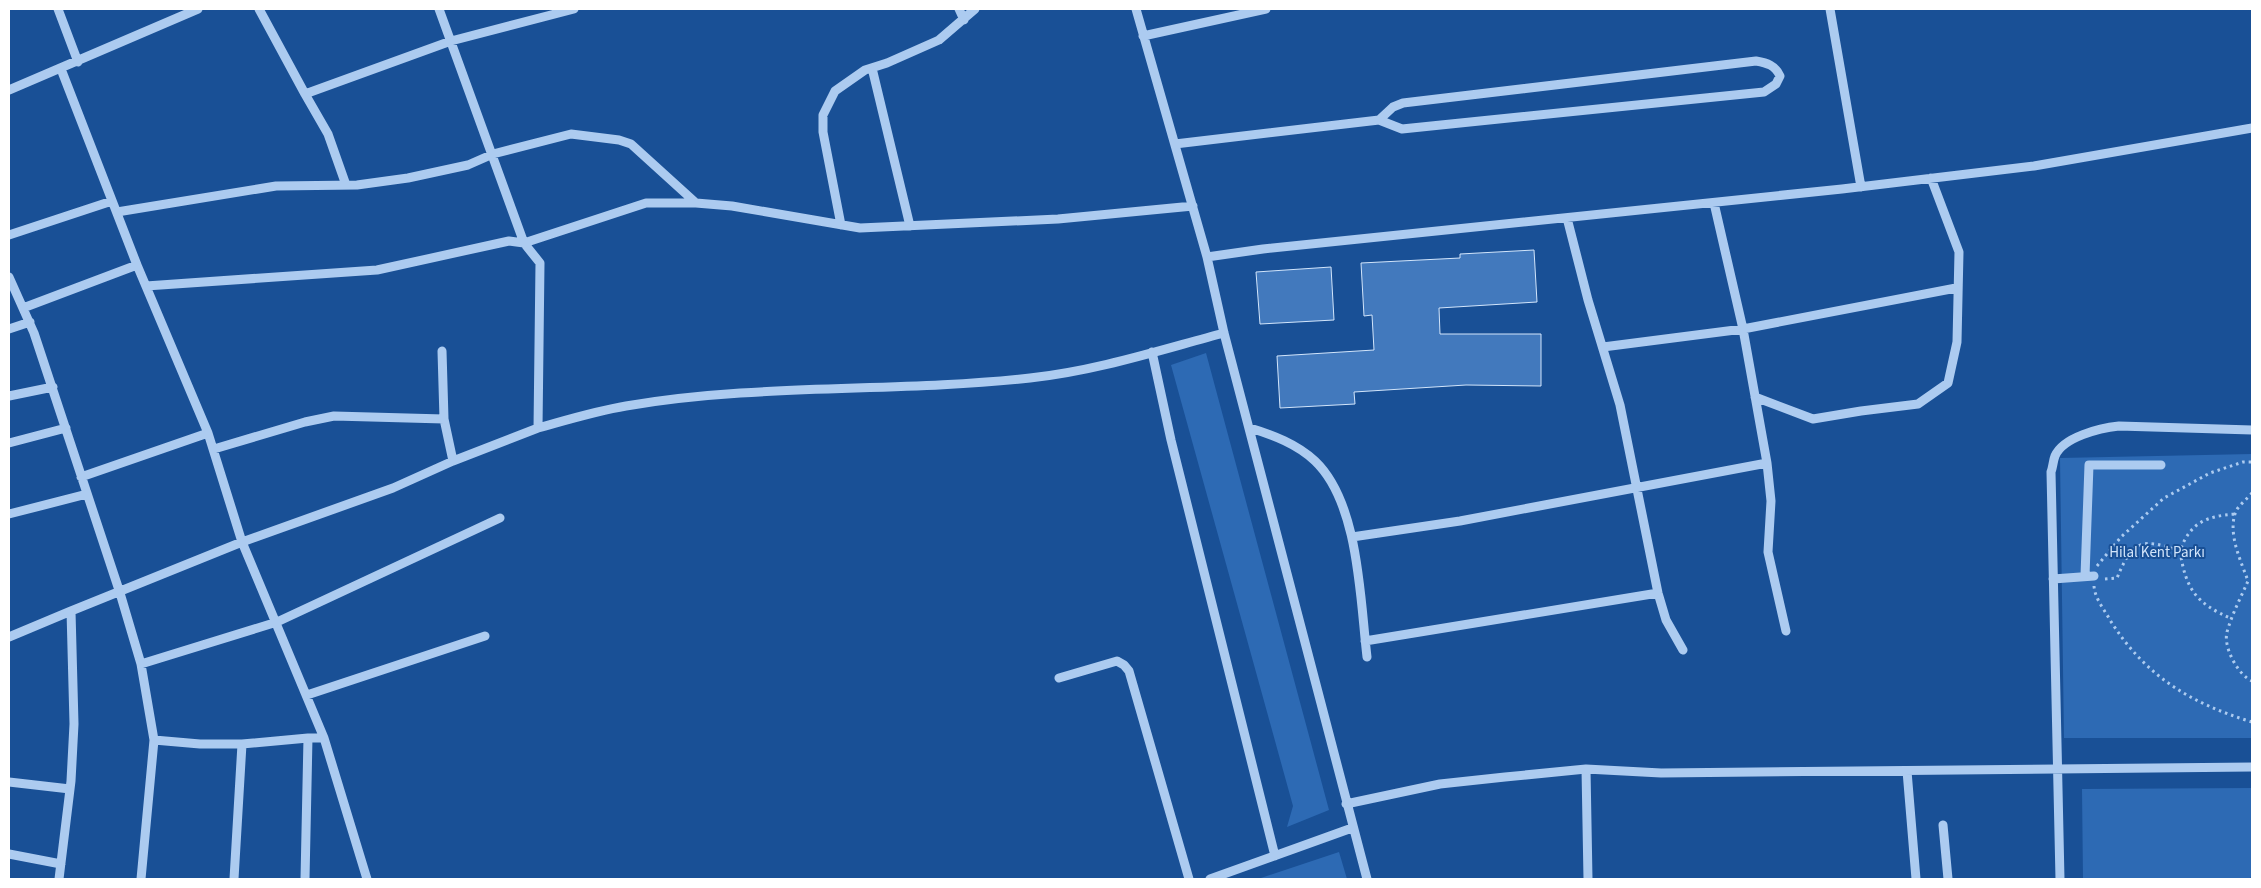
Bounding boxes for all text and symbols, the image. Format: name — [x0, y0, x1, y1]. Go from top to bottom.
park label: Hilal Kent Parkı — [2109, 542, 2205, 563]

